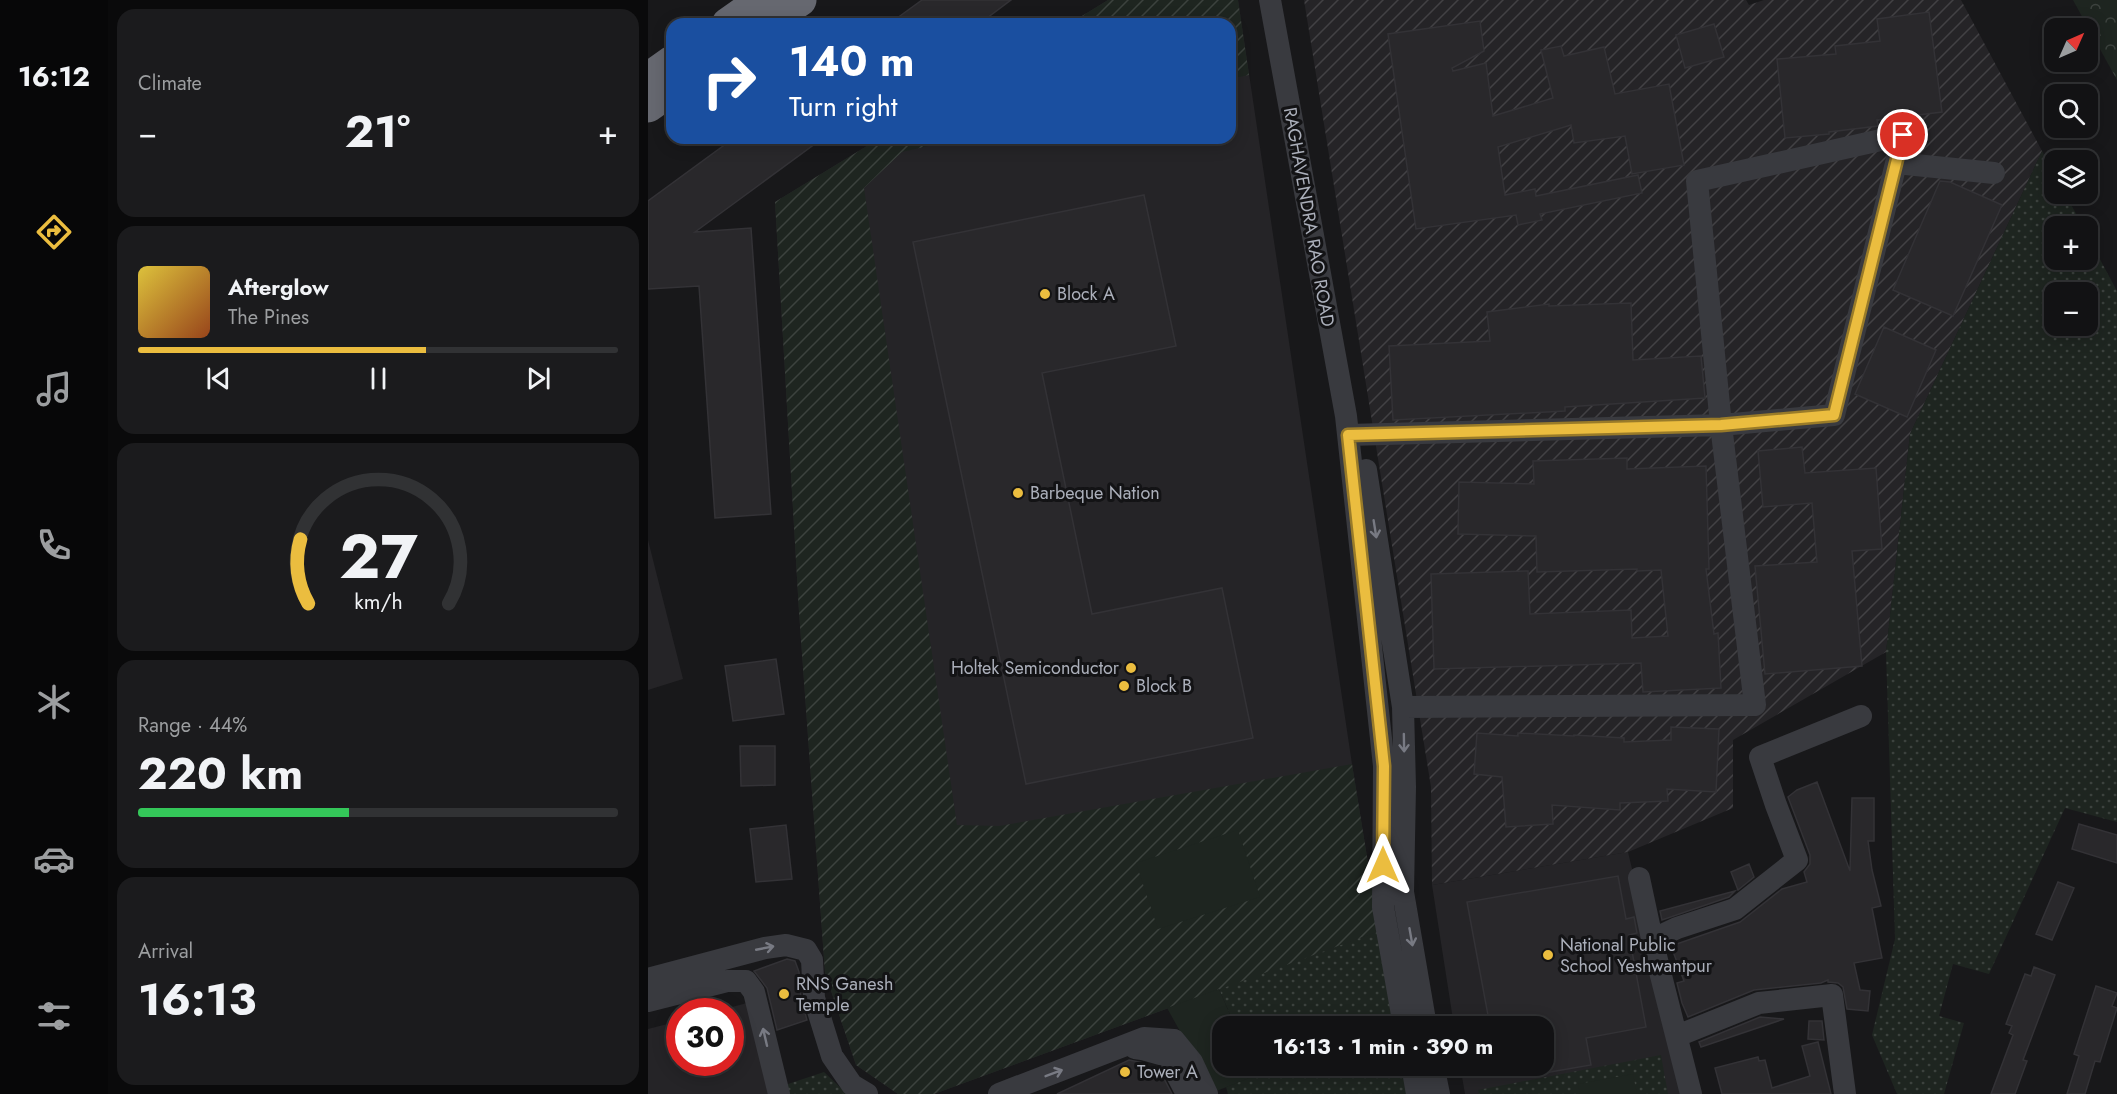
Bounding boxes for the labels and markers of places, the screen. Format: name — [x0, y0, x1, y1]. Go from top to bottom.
pin — [1877, 109, 1928, 160]
place label: Block A — [1057, 281, 1115, 307]
marker: Block A — [1038, 287, 1052, 301]
place label: Barbeque Nation — [1030, 480, 1160, 506]
marker: Barbeque Nation — [1011, 486, 1025, 500]
place label: Holtek Semiconductor — [951, 655, 1120, 681]
marker: Holtek Semiconductor — [1124, 661, 1138, 675]
place label: Block B — [1136, 673, 1192, 699]
marker: Block B — [1117, 679, 1131, 693]
place label: National Public School Yeshwantpur — [1560, 932, 1713, 979]
marker: National Public School Yeshwantpur — [1541, 948, 1555, 962]
place label: RNS Ganesh Temple — [796, 971, 893, 1018]
marker: RNS Ganesh Temple — [777, 987, 791, 1001]
place label: Tower A — [1137, 1059, 1198, 1085]
marker: Tower A — [1118, 1065, 1132, 1079]

